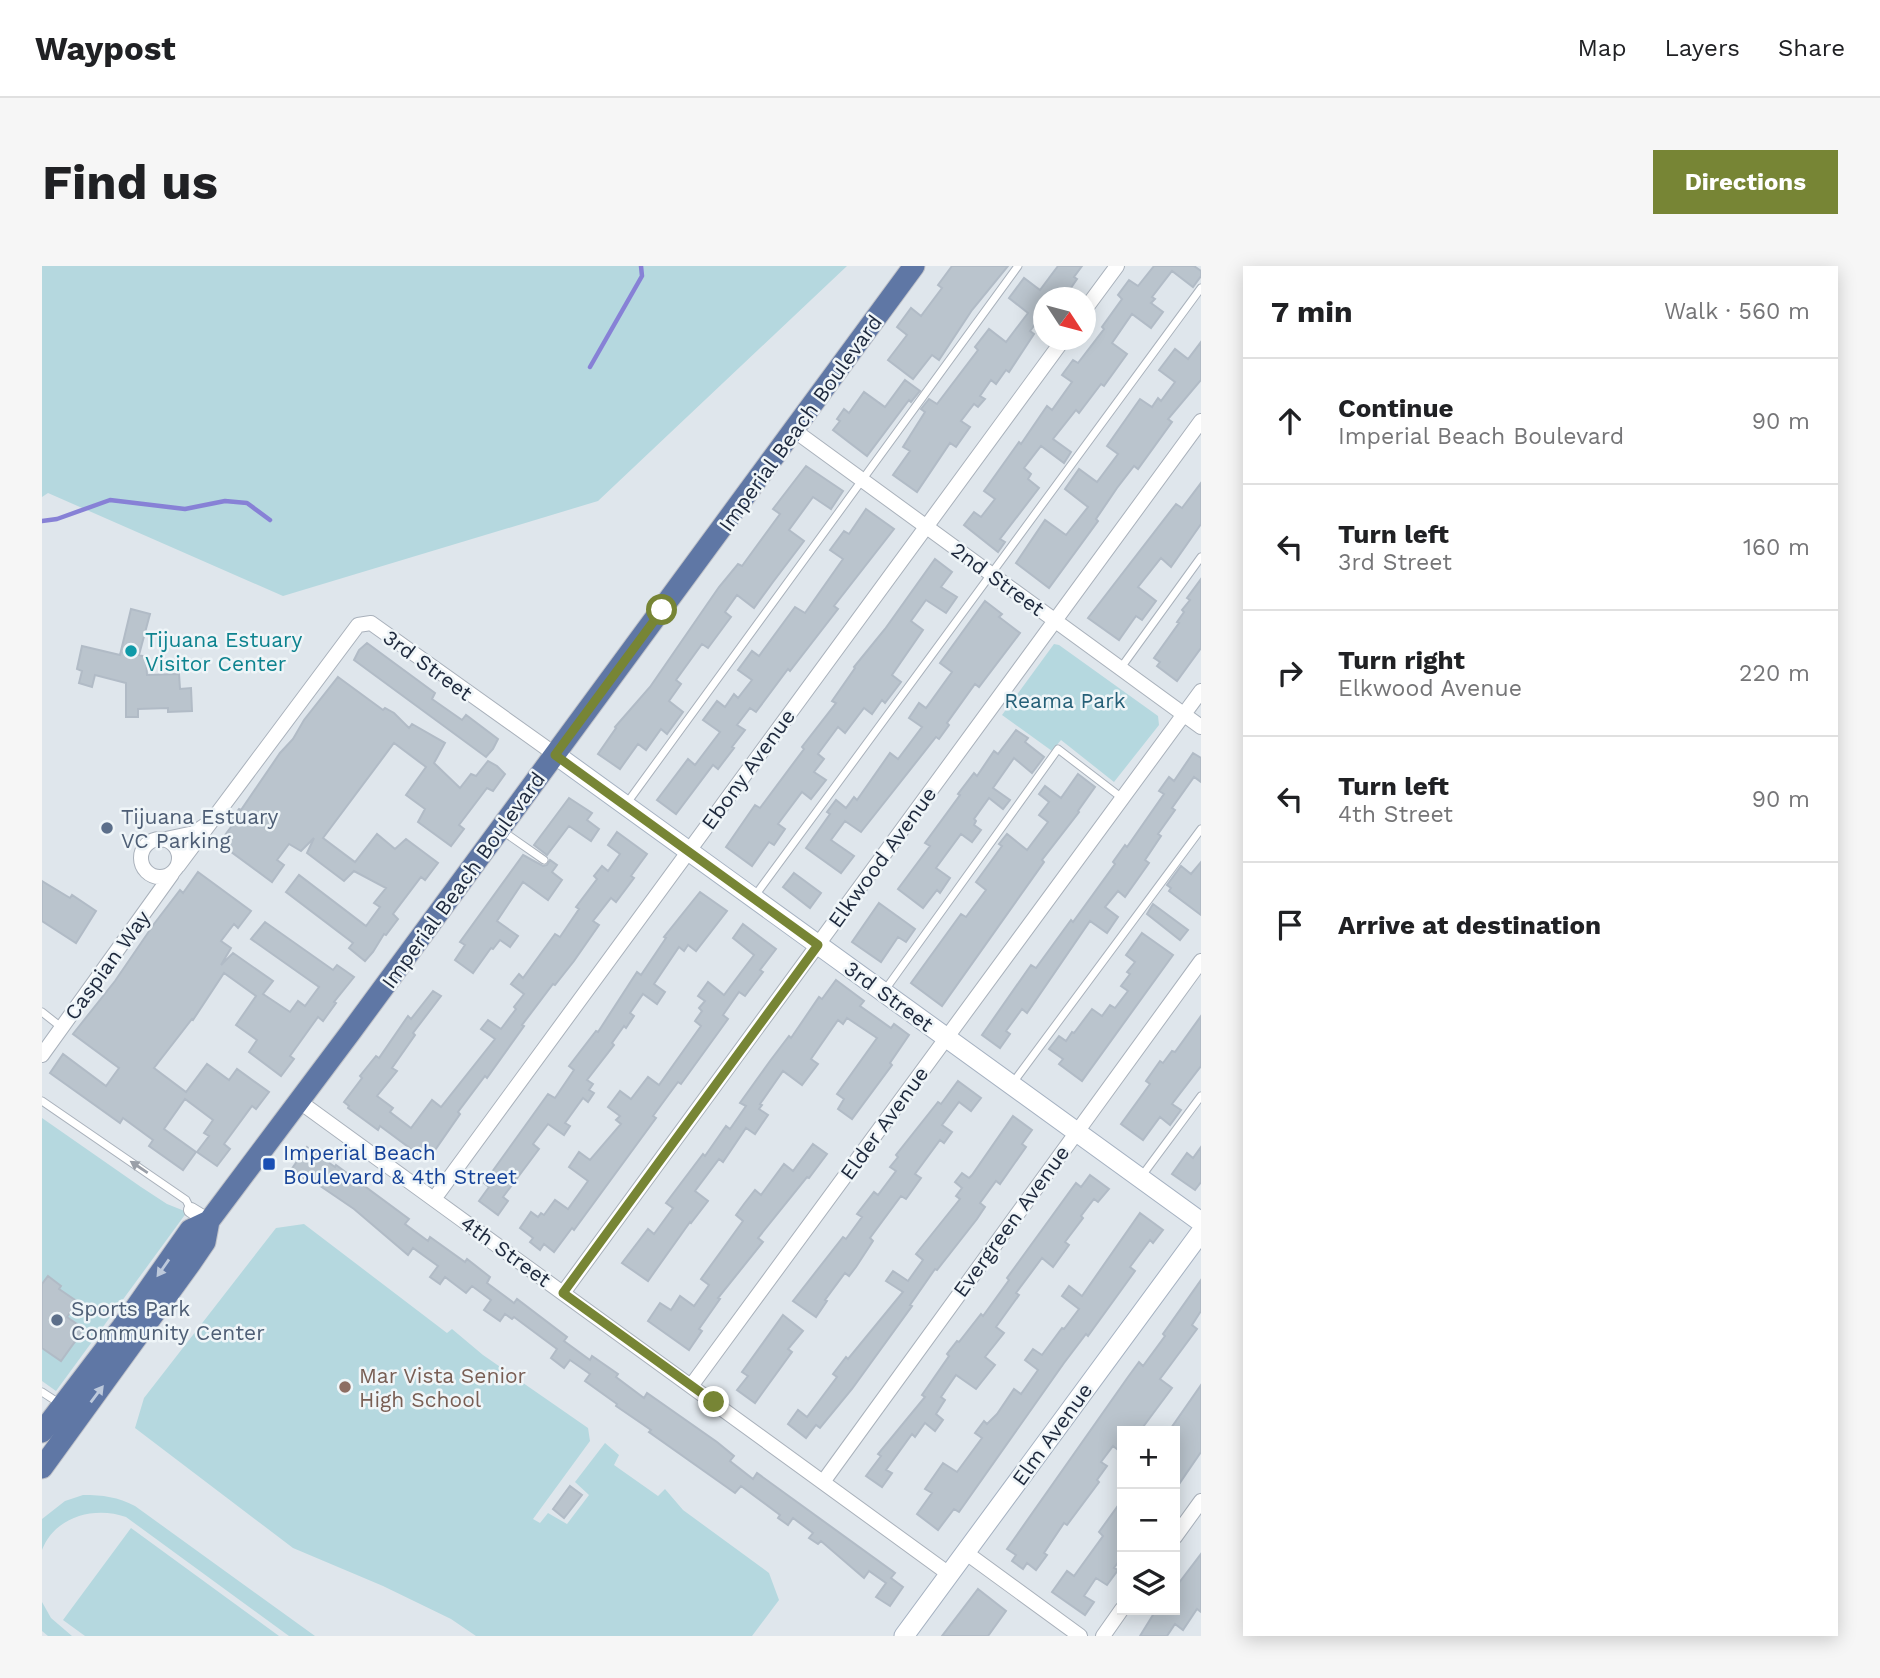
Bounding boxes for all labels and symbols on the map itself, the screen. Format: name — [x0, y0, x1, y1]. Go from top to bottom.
north arrow — [1033, 287, 1096, 350]
street label: Imperial Beach Boulevard — [713, 310, 887, 536]
street label: 2nd Street — [947, 537, 1050, 621]
route start — [646, 594, 677, 625]
street label: 3rd Street — [379, 624, 478, 706]
place label: Tijuana Estuary Visitor Center — [145, 627, 303, 676]
marker: Tijuana Estuary Visitor Center — [123, 643, 139, 659]
park label: Reama Park — [1004, 688, 1126, 713]
street label: Ebony Avenue — [696, 704, 800, 834]
street label: Imperial Beach Boulevard — [376, 767, 550, 993]
street label: Elkwood Avenue — [823, 782, 941, 932]
place label: Tijuana Estuary VC Parking — [121, 804, 279, 853]
marker: Tijuana Estuary VC Parking — [99, 820, 115, 836]
street label: Caspian Way — [59, 905, 155, 1025]
street label: 3rd Street — [840, 955, 939, 1037]
street label: Elder Avenue — [835, 1062, 933, 1184]
place label: Imperial Beach Boulevard & 4th Street — [283, 1140, 517, 1189]
street label: Evergreen Avenue — [948, 1140, 1074, 1302]
marker: Imperial Beach Boulevard & 4th Street — [261, 1156, 277, 1172]
one-way arrow — [129, 1161, 148, 1174]
street label: 4th Street — [456, 1210, 556, 1292]
one-way arrow — [156, 1259, 170, 1277]
place label: Sports Park Community Center — [71, 1296, 265, 1345]
marker: Sports Park Community Center — [49, 1312, 65, 1328]
place label: Mar Vista Senior High School — [359, 1363, 527, 1412]
street label: Elm Avenue — [1006, 1378, 1098, 1490]
marker: Mar Vista Senior High School — [337, 1379, 353, 1395]
one-way arrow — [89, 1385, 104, 1403]
route end — [698, 1386, 729, 1417]

